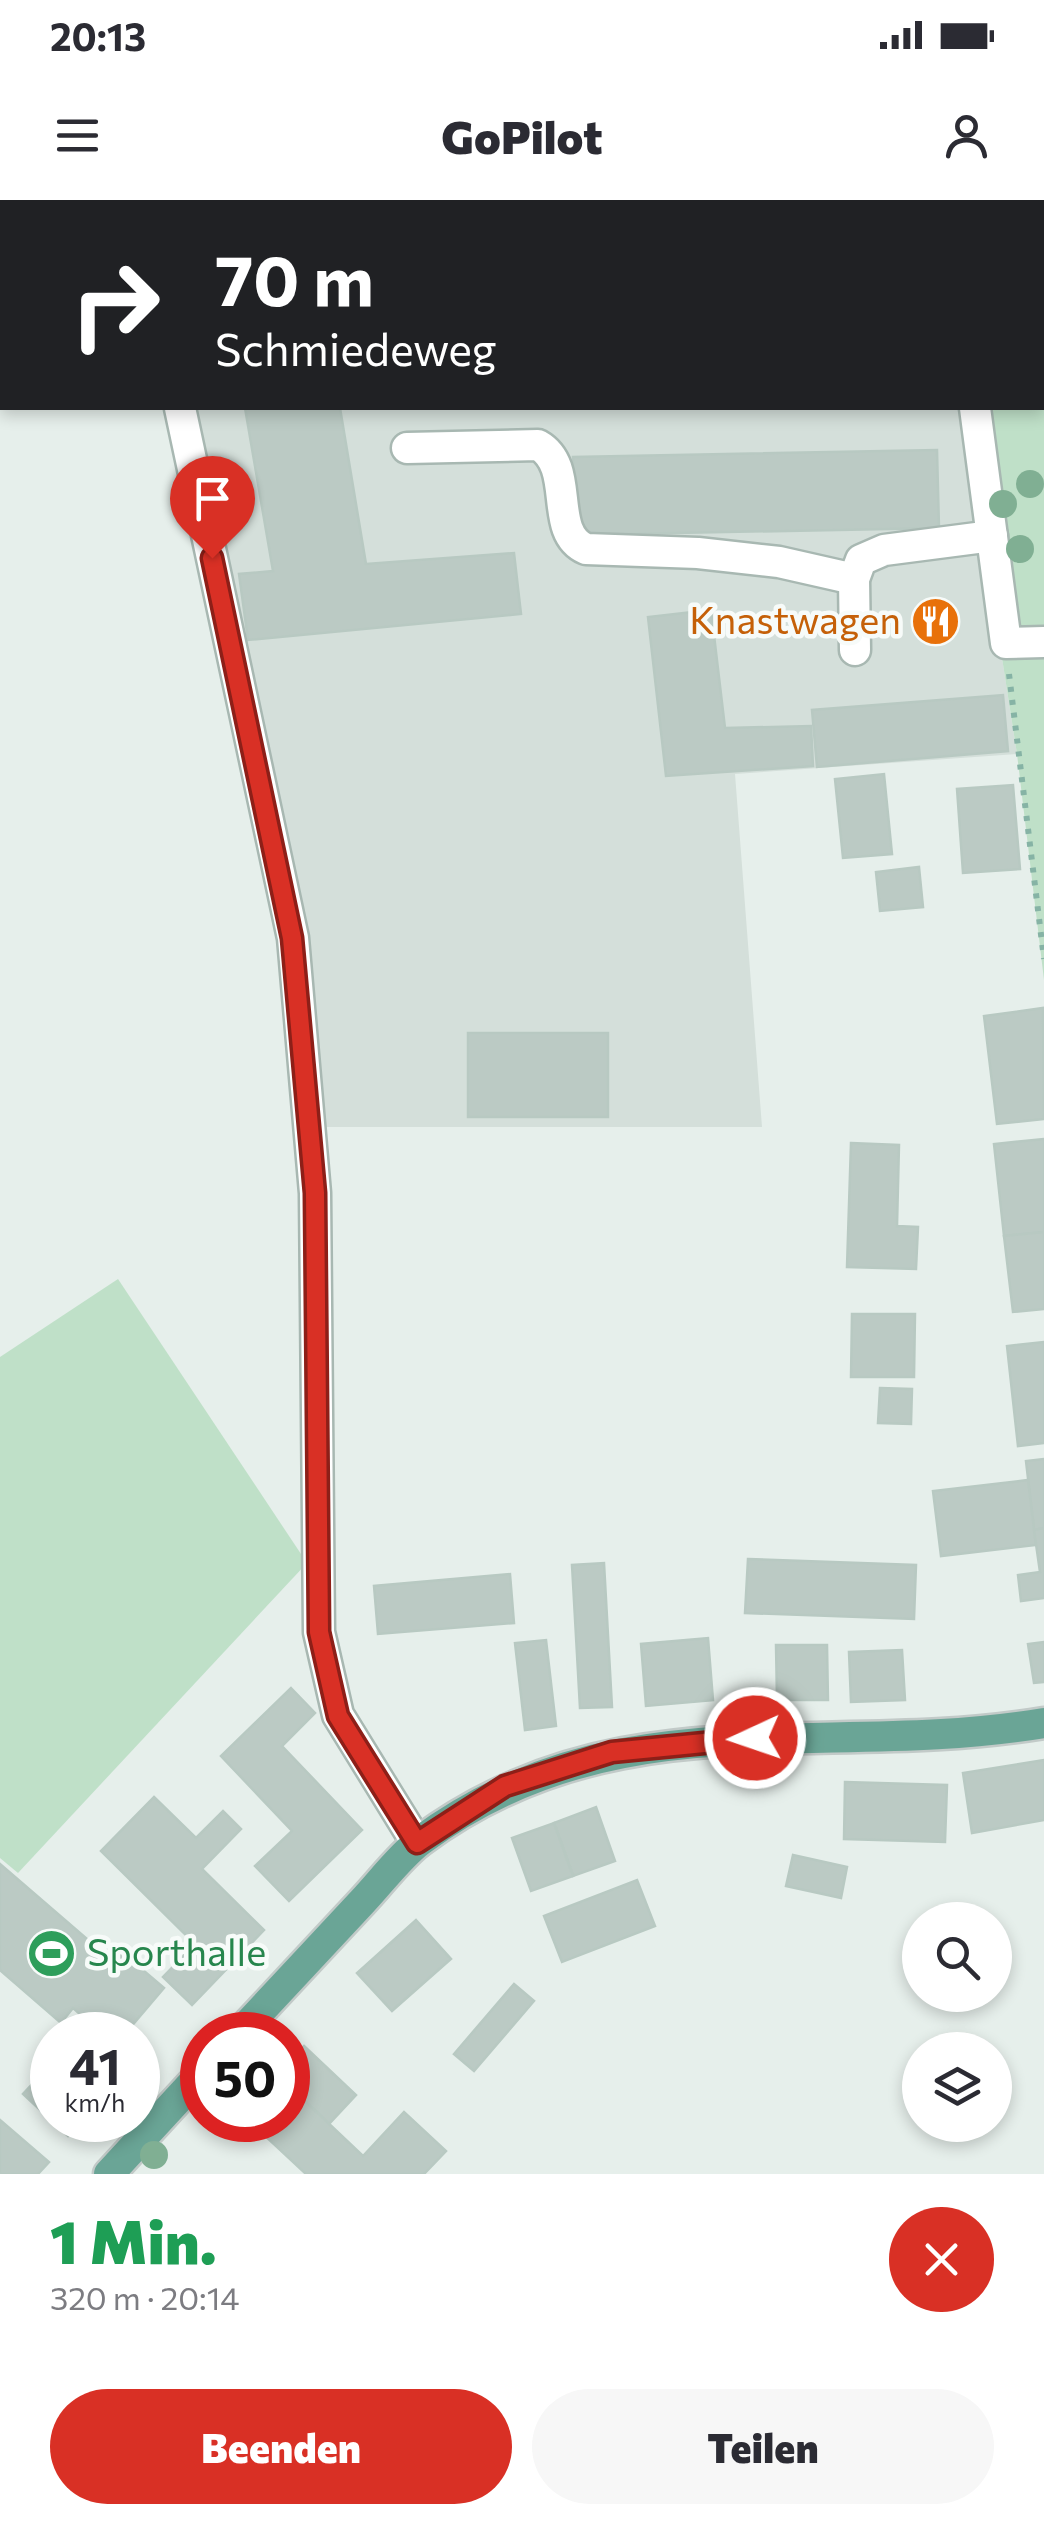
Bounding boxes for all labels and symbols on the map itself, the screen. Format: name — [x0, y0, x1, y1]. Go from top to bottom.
pin — [170, 456, 255, 559]
place label: Knastwagen — [689, 595, 901, 642]
restaurant icon: Knastwagen — [910, 595, 962, 647]
position arrow — [703, 1686, 807, 1790]
sports icon: Sporthalle — [26, 1927, 78, 1979]
place label: Sporthalle — [87, 1927, 266, 1974]
speed limit sign: 50 — [180, 2012, 310, 2142]

